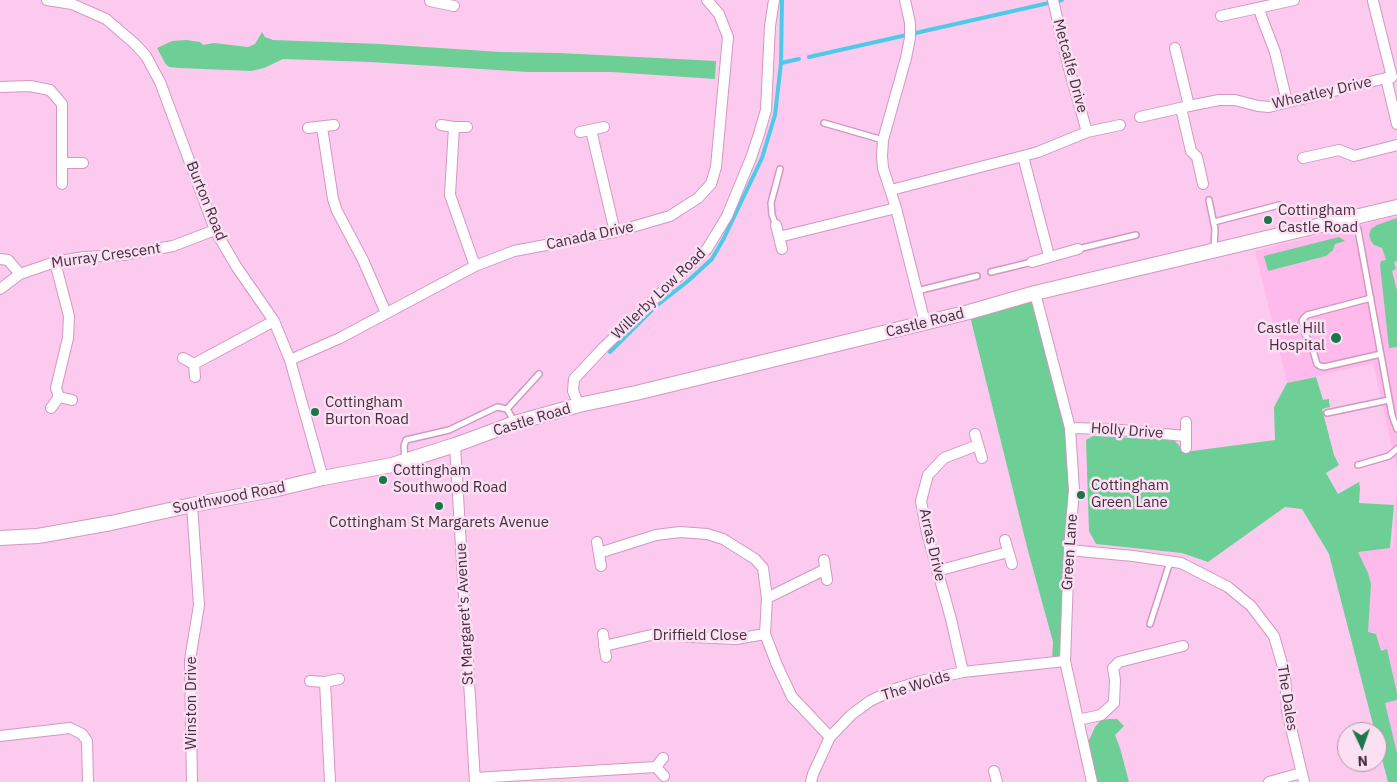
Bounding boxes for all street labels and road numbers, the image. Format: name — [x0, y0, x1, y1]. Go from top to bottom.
street label: Metcalfe Drive — [1049, 17, 1091, 115]
street label: Wheatley Drive — [1271, 73, 1373, 113]
street label: Burton Road — [182, 159, 230, 243]
street label: Canada Drive — [545, 218, 635, 254]
street label: Murray Crescent — [50, 239, 162, 273]
street label: Willerby Low Road — [608, 245, 710, 343]
street label: Castle Road — [884, 305, 966, 341]
street label: Castle Road — [491, 400, 573, 440]
street label: Holly Drive — [1090, 419, 1164, 443]
street label: Southwood Road — [171, 478, 287, 518]
street label: Arras Drive — [915, 507, 949, 583]
street label: Green Lane — [1058, 513, 1082, 591]
street label: St Margaret's Avenue — [452, 543, 478, 685]
street label: Driffield Close — [653, 627, 747, 645]
street label: Winston Drive — [183, 656, 201, 750]
street label: The Dales — [1273, 664, 1301, 732]
street label: The Wolds — [880, 667, 952, 705]

